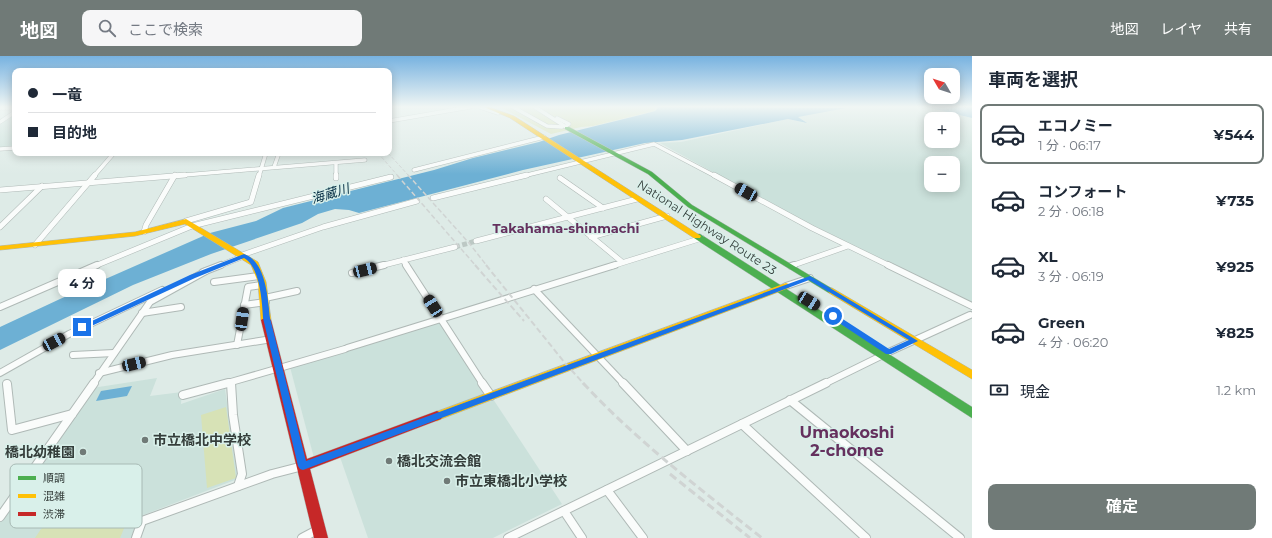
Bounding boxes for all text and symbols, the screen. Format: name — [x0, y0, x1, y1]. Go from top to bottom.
search box — [82, 10, 362, 46]
icon: search — [96, 17, 118, 39]
text: 地図 — [20, 19, 58, 42]
text: ここで検索 — [128, 20, 203, 39]
text: 地図 — [1110, 20, 1138, 38]
text: レイヤ — [1160, 20, 1202, 38]
text: 共有 — [1224, 20, 1252, 38]
north arrow — [924, 68, 960, 104]
map controls — [924, 68, 960, 192]
text: 車両を選択 — [988, 69, 1078, 91]
text: 一竜 — [52, 85, 82, 104]
button: + — [924, 112, 960, 148]
icon: car — [990, 116, 1026, 152]
text: エコノミー — [1038, 116, 1113, 135]
text: 目的地 — [52, 123, 97, 142]
text: ¥544 — [1213, 125, 1254, 144]
text: 1 分 · 06:17 — [1038, 137, 1101, 153]
button: − — [924, 156, 960, 192]
street label: National Highway Route 23 — [635, 176, 780, 278]
water label: 海蔵川 — [309, 179, 353, 206]
car — [733, 181, 759, 203]
icon: car — [990, 182, 1026, 218]
text: コンフォート — [1038, 182, 1128, 201]
text: ¥735 — [1216, 191, 1254, 210]
text: 2 分 · 06:18 — [1038, 203, 1104, 219]
district label: Takahama-shinmachi — [493, 220, 639, 236]
text: XL — [1038, 247, 1057, 266]
icon: car — [990, 248, 1026, 284]
text: ¥925 — [1216, 257, 1254, 276]
car — [352, 261, 378, 279]
text: 3 分 · 06:19 — [1038, 268, 1104, 284]
callout: 4 分 — [58, 269, 106, 297]
text: 4 分 — [69, 275, 95, 291]
car — [796, 290, 822, 312]
car — [421, 293, 445, 319]
car — [234, 306, 250, 332]
route start — [824, 307, 842, 325]
text: Green — [1038, 313, 1085, 332]
icon: car — [990, 314, 1026, 350]
route end — [73, 318, 91, 336]
text: ¥825 — [1215, 323, 1254, 342]
car — [41, 331, 67, 353]
text: 4 分 · 06:20 — [1038, 334, 1108, 350]
car — [121, 355, 147, 373]
icon: cash — [988, 379, 1010, 401]
text: 現金 — [1020, 382, 1050, 401]
text: 1.2 km — [1216, 382, 1256, 398]
district label: Umaokoshi 2-chome — [800, 423, 894, 460]
place label: 市立橋北中学校 — [153, 431, 251, 449]
marker: 市立橋北中学校 — [140, 435, 150, 445]
place label: 橋北幼稚園 — [5, 443, 75, 461]
marker: 橋北幼稚園 — [78, 447, 88, 457]
place label: 橋北交流会館 — [397, 452, 481, 470]
marker: 橋北交流会館 — [384, 456, 394, 466]
legend — [10, 464, 142, 528]
text: 順調 — [43, 471, 65, 485]
place label: 市立東橋北小学校 — [455, 472, 567, 490]
marker: 市立東橋北小学校 — [442, 476, 452, 486]
button: 確定 — [988, 484, 1256, 530]
text: 混雑 — [43, 489, 65, 503]
text: 渋滞 — [43, 507, 65, 521]

